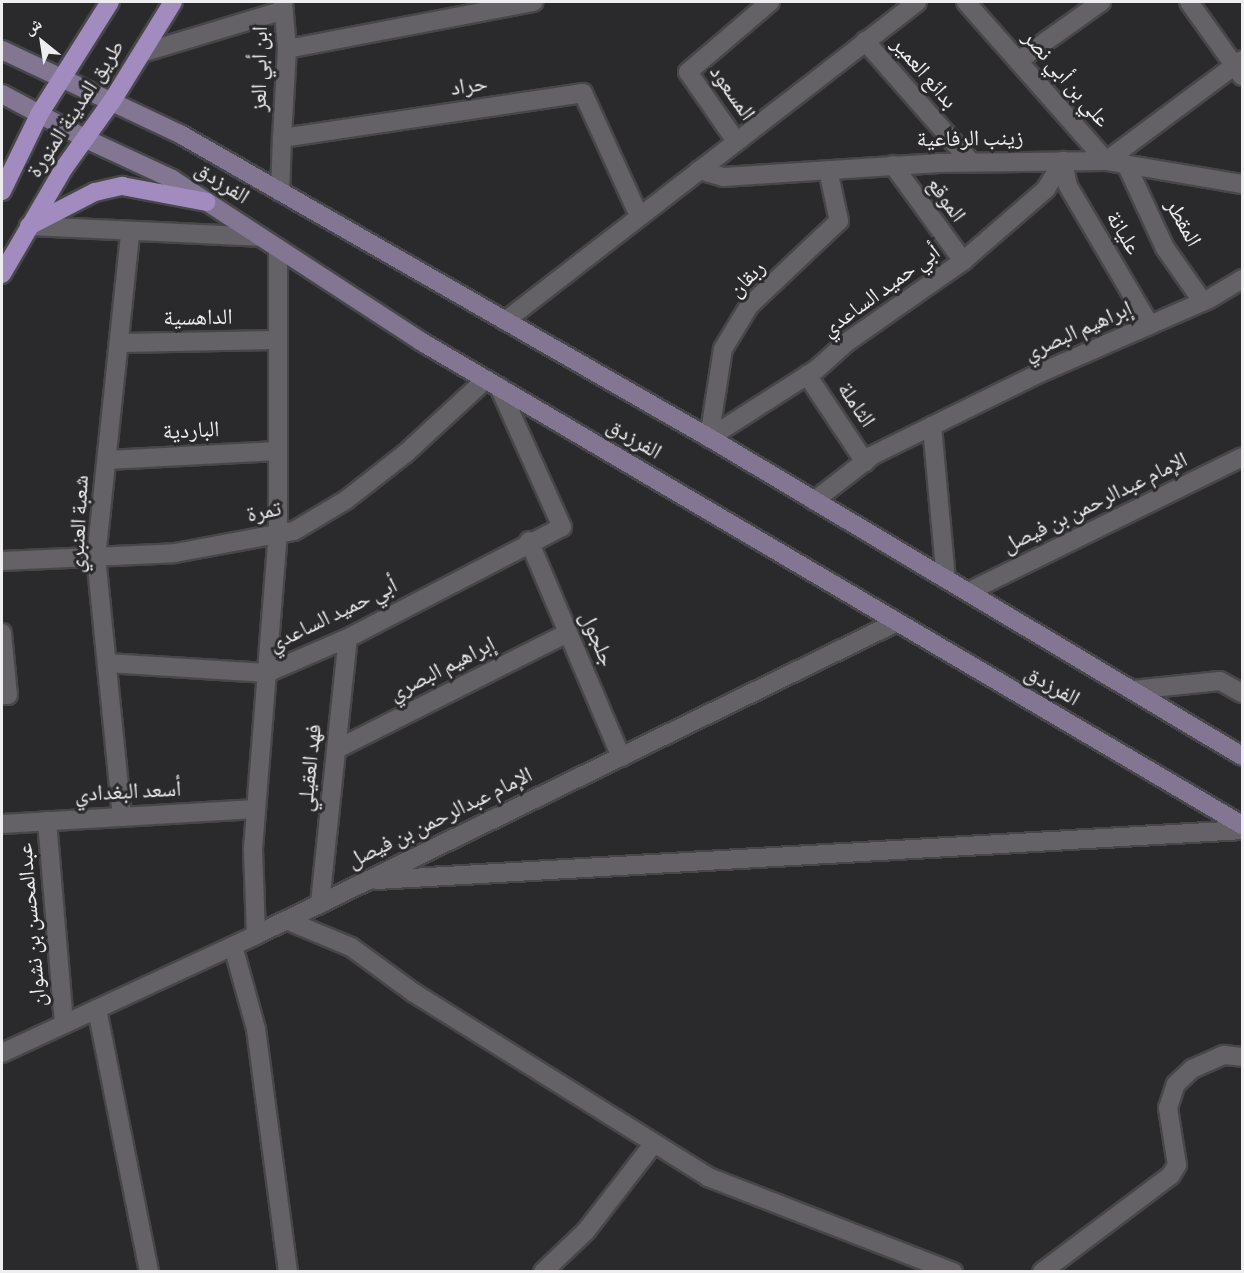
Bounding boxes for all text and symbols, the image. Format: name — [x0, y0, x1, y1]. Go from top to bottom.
north arrow — [12, 12, 72, 72]
text: ش — [22, 15, 44, 38]
street label: علي بن أبي نصر — [1017, 25, 1115, 133]
street label: ابن أبي العز — [246, 26, 274, 112]
street label: بدائع العمير — [886, 32, 962, 114]
street label: طريق المدينة المنورة — [22, 35, 130, 183]
street label: المسعود — [703, 60, 761, 126]
street label: حراد — [449, 70, 489, 102]
street label: زينب الرفاعية — [916, 125, 1024, 153]
street label: الفرزدق — [190, 156, 254, 210]
street label: الموقع — [921, 172, 971, 228]
street label: المقطر — [1159, 195, 1207, 251]
street label: عليانة — [1100, 206, 1146, 260]
street label: أبي حميد الساعدي — [817, 239, 945, 343]
street label: ربقان — [723, 255, 771, 303]
street label: إبراهيم البصري — [1020, 295, 1136, 367]
street label: الداهسية — [163, 304, 233, 332]
street label: الثاملة — [831, 377, 881, 433]
street label: الفرزدق — [602, 412, 666, 466]
street label: الباردية — [162, 416, 220, 446]
street label: الإمام عبدالرحمن بن فيصل — [998, 447, 1192, 559]
street label: شعبة العنبري — [63, 474, 95, 574]
street label: تمرة — [244, 496, 284, 528]
street label: أبي حميد الساعدي — [264, 572, 402, 658]
street label: جلجول — [574, 607, 620, 671]
street label: إبراهيم البصري — [384, 631, 500, 707]
street label: الفرزدق — [1020, 660, 1084, 712]
street label: فهد العقيلي — [292, 723, 328, 813]
street label: الإمام عبدالرحمن بن فيصل — [343, 762, 537, 874]
street label: أسعد البغدادي — [74, 776, 182, 808]
street label: عبدالمحسن بن نشوان — [12, 842, 52, 1008]

